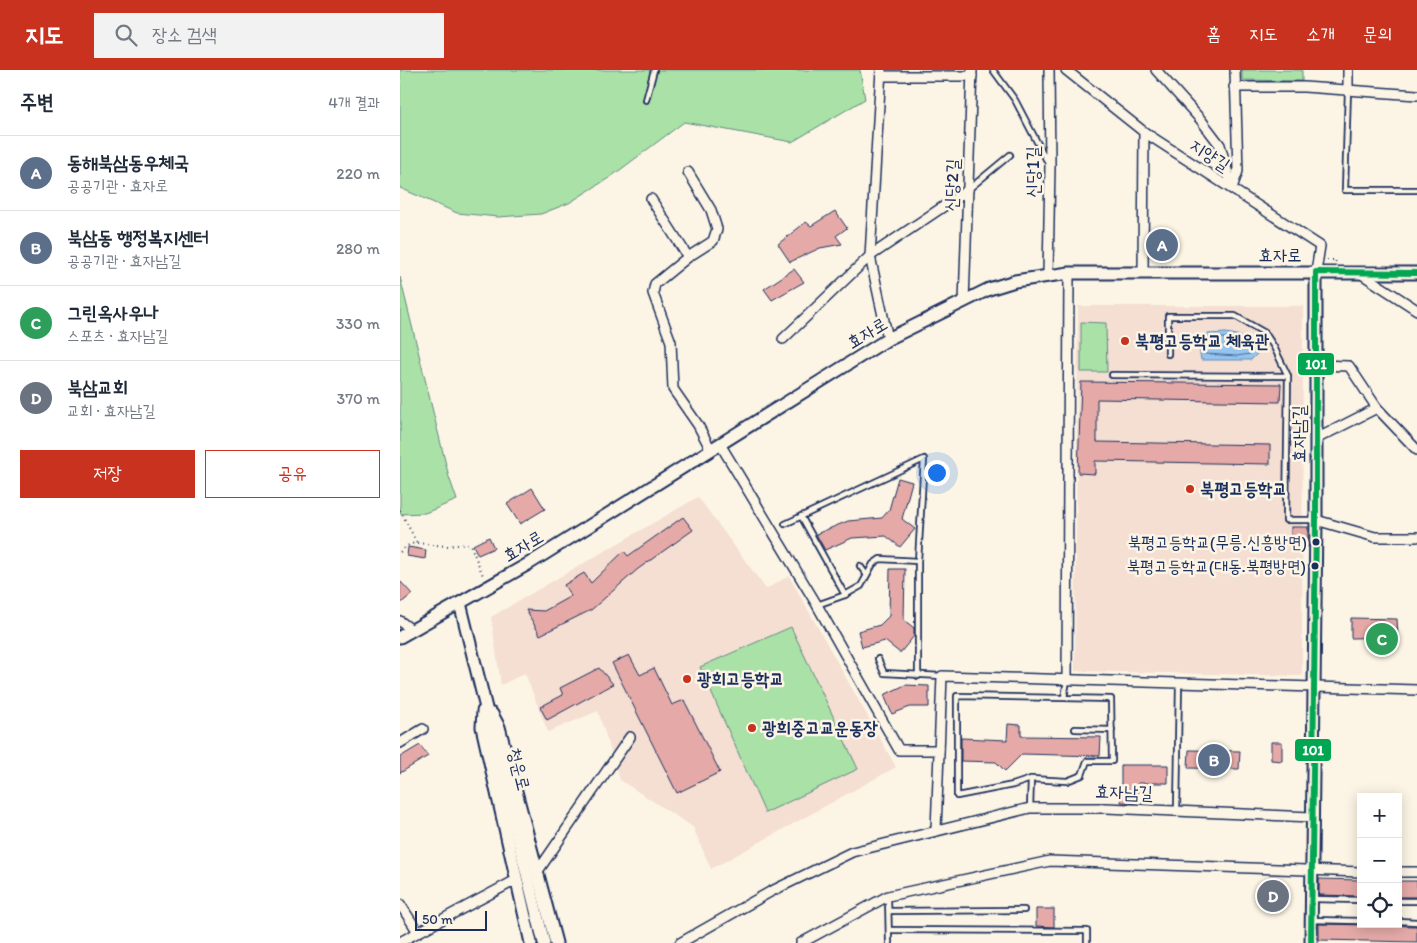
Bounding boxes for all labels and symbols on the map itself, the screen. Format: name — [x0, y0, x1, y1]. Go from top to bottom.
street label: 지양길 — [1186, 134, 1235, 176]
street label: 신당1길 — [1022, 146, 1044, 198]
street label: 신당2길 — [940, 158, 964, 212]
pin: A — [1146, 226, 1178, 264]
street label: 효자로 — [1258, 244, 1302, 266]
street label: 효자로 — [843, 312, 891, 354]
place label: 북평고등학교 체육관 — [1135, 330, 1270, 352]
marker: 북평고등학교 체육관 — [1119, 335, 1131, 347]
line badge: 101 — [1297, 352, 1335, 376]
text: 101 — [1305, 356, 1327, 373]
street label: 효자남길 — [1288, 405, 1310, 463]
your location — [924, 460, 950, 486]
place label: 북평고등학교 — [1200, 478, 1287, 500]
marker: 북평고등학교 — [1184, 483, 1196, 495]
street label: 효자로 — [499, 525, 547, 567]
place label: 북평고등학교(무릉.신흥방면) — [1128, 532, 1307, 552]
marker: 북평고등학교(무릉.신흥방면) — [1311, 537, 1321, 547]
place label: 북평고등학교(대동.북평방면) — [1127, 556, 1306, 576]
marker: 북평고등학교(대동.북평방면) — [1310, 561, 1320, 571]
pin: C — [1366, 620, 1398, 658]
place label: 광희고등학교 — [697, 668, 784, 690]
marker: 광희고등학교 — [681, 673, 693, 685]
place label: 광희중고교운동장 — [762, 717, 878, 739]
marker: 광희중고교운동장 — [746, 722, 758, 734]
line badge: 101 — [1294, 738, 1332, 762]
pin: B — [1198, 741, 1230, 779]
text: 101 — [1302, 742, 1324, 759]
street label: 청운로 — [503, 745, 535, 793]
street label: 효자남길 — [1095, 780, 1154, 804]
pin: D — [1257, 877, 1289, 915]
scale bar — [415, 908, 488, 931]

